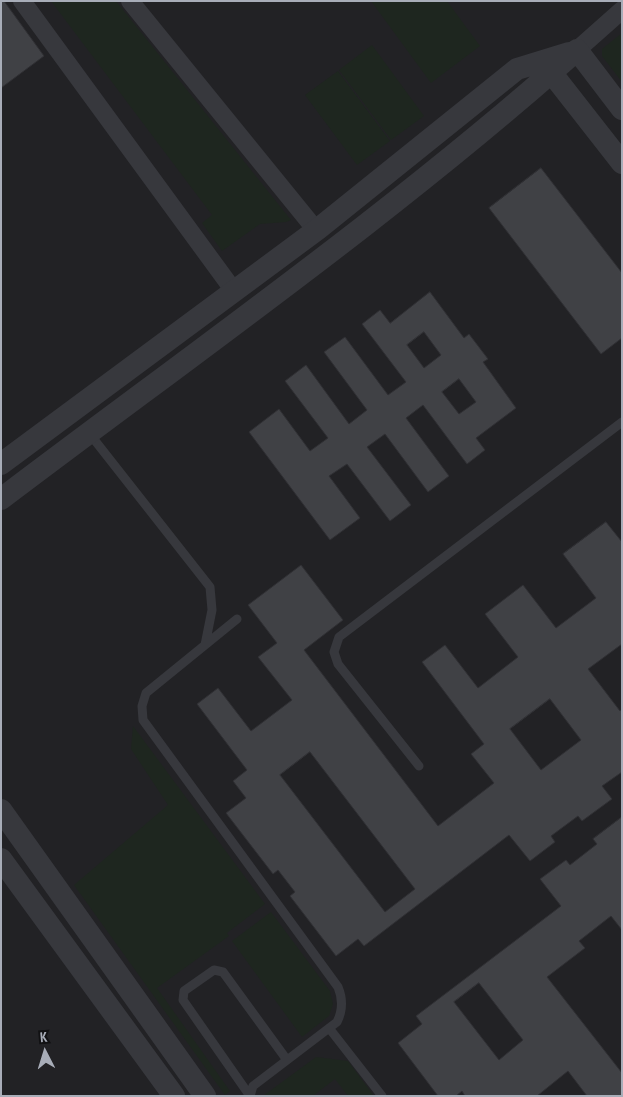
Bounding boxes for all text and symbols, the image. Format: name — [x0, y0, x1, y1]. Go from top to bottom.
north arrow — [20, 1027, 70, 1077]
text: K — [39, 1028, 48, 1046]

